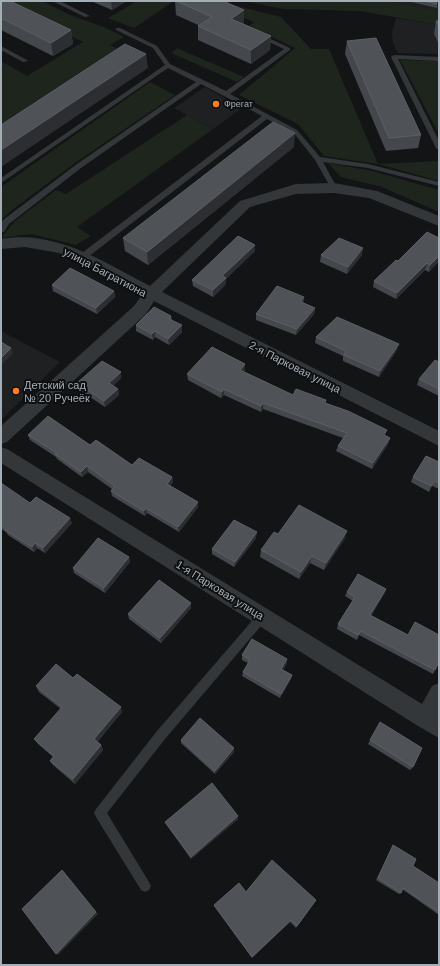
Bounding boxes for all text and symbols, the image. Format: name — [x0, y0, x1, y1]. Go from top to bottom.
marker: Фрегат — [211, 99, 221, 109]
place label: Фрегат — [224, 99, 253, 109]
street label: улица Багратиона — [62, 245, 149, 299]
street label: 2-я Парковая улица — [247, 339, 344, 396]
place label: Детский сад № 20 Ручеёк — [24, 379, 90, 404]
marker: Детский сад № 20 Ручеёк — [11, 386, 21, 396]
street label: 1-я Парковая улица — [174, 558, 267, 622]

